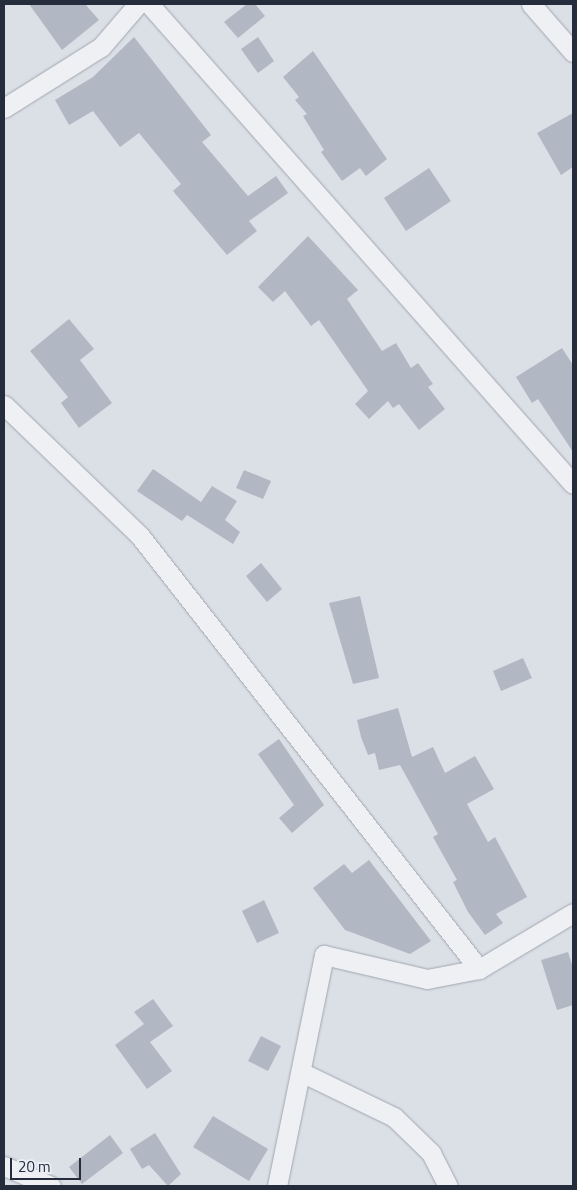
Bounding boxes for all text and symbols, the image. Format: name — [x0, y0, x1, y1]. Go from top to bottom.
scale bar — [12, 1148, 84, 1180]
text: 20 m — [18, 1155, 51, 1178]

